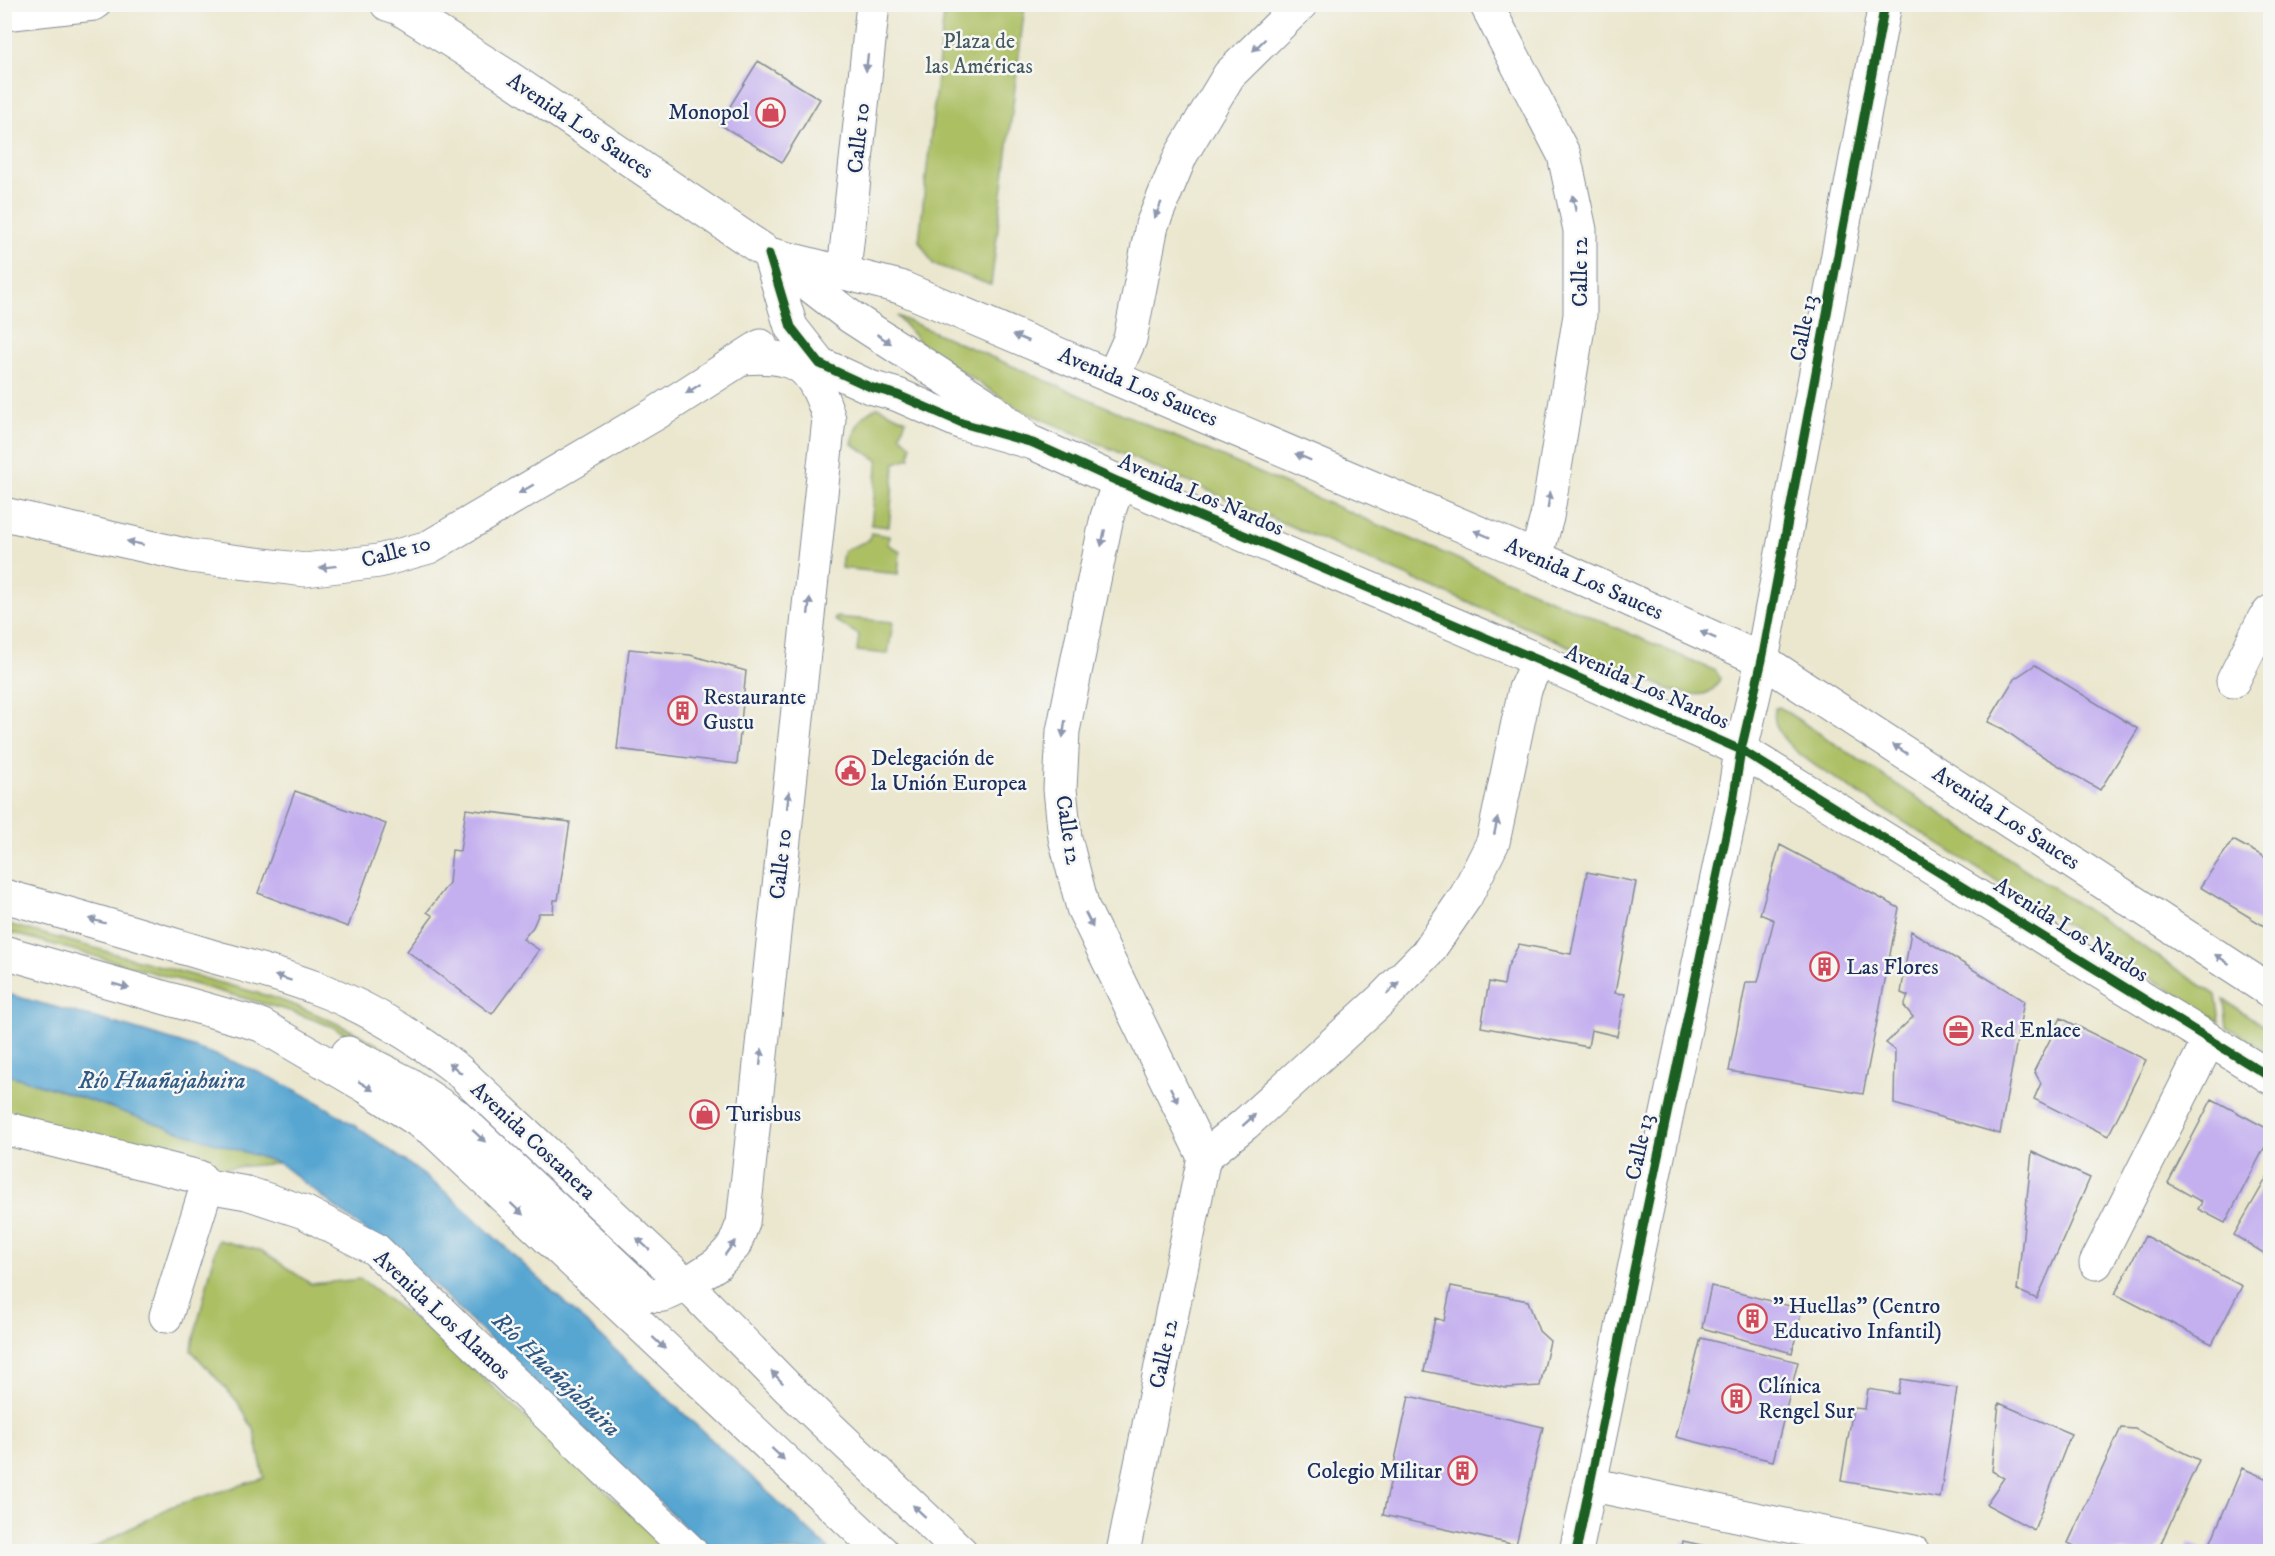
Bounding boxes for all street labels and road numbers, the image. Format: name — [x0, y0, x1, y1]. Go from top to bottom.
street label: Avenida Los Sauces — [502, 67, 658, 185]
street label: Calle 10 — [842, 101, 876, 175]
street label: Calle 12 — [1567, 237, 1594, 307]
street label: Calle 13 — [1784, 292, 1824, 364]
street label: Avenida Los Sauces — [1054, 341, 1222, 433]
street label: Avenida Los Nardos — [1114, 448, 1288, 542]
street label: Calle 10 — [358, 530, 434, 574]
street label: Avenida Los Sauces — [1501, 532, 1667, 626]
street label: Avenida Los Nardos — [1561, 639, 1733, 735]
street label: Avenida Los Sauces — [1927, 760, 2085, 876]
street label: Calle 12 — [1049, 793, 1087, 867]
street label: Calle 10 — [764, 827, 798, 901]
street label: Avenida Los Nardos — [1989, 872, 2153, 988]
street label: Avenida Costanera — [465, 1076, 602, 1206]
street label: Calle 13 — [1620, 1111, 1660, 1183]
street label: Avenida Los Alamos — [368, 1245, 516, 1385]
street label: Calle 12 — [1144, 1317, 1185, 1391]

